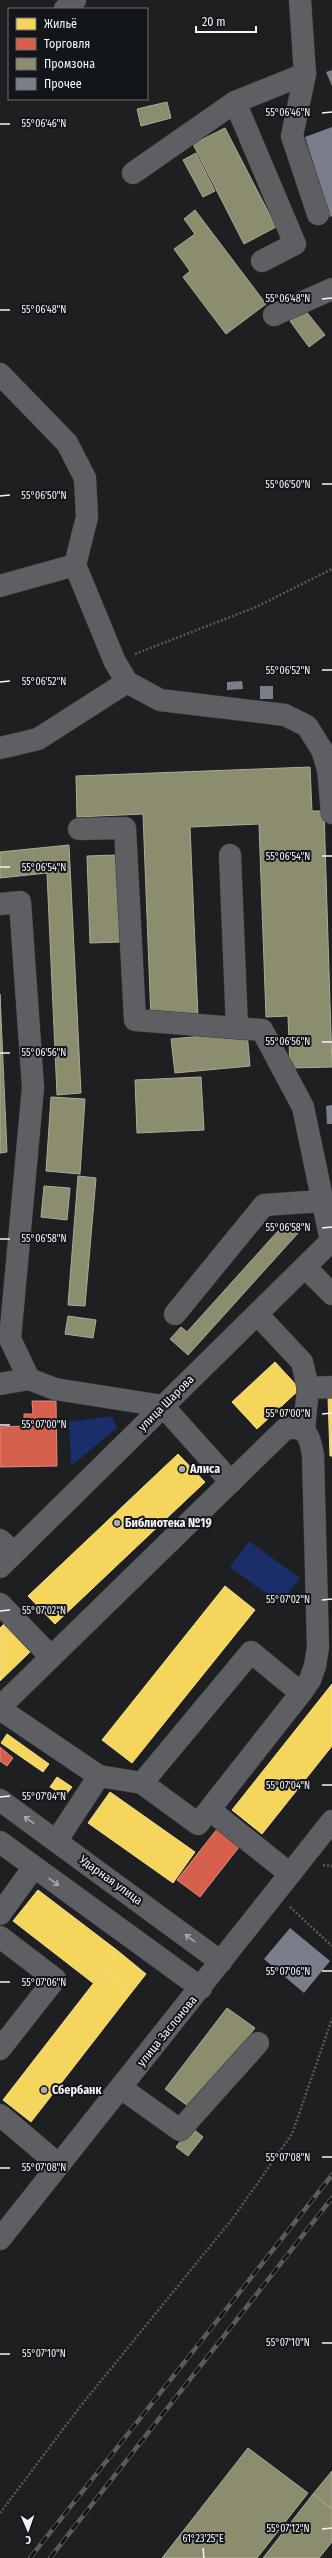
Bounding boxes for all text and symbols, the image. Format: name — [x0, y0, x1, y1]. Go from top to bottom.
legend — [8, 8, 148, 100]
scale bar — [196, 8, 256, 34]
text: 20 m — [202, 15, 226, 29]
text: Жильё — [44, 17, 77, 31]
text: Торговля — [44, 37, 90, 51]
text: Промзона — [44, 57, 95, 71]
text: Прочее — [44, 77, 82, 91]
text: 55°06'46"N — [266, 107, 310, 119]
text: 55°06'46"N — [22, 118, 66, 130]
text: 55°06'48"N — [266, 293, 310, 305]
text: 55°06'48"N — [22, 304, 66, 316]
text: 55°06'50"N — [265, 479, 311, 491]
text: 55°06'50"N — [21, 490, 67, 502]
text: 55°06'52"N — [266, 665, 310, 677]
text: 55°06'52"N — [22, 676, 66, 688]
text: 55°06'54"N — [266, 851, 310, 863]
text: 55°06'54"N — [22, 862, 66, 874]
text: 55°06'56"N — [266, 1036, 310, 1048]
text: 55°06'56"N — [22, 1047, 66, 1059]
text: 55°06'58"N — [266, 1222, 311, 1234]
text: 55°06'58"N — [22, 1233, 67, 1245]
street label: улица Шарова — [135, 1372, 197, 1434]
text: 55°07'00"N — [266, 1408, 310, 1420]
text: 55°07'00"N — [22, 1419, 66, 1431]
place label: Алиса — [189, 1462, 220, 1476]
marker: Алиса — [177, 1464, 187, 1474]
place label: Библиотека №19 — [125, 1516, 212, 1530]
marker: Библиотека №19 — [112, 1518, 122, 1528]
text: 55°07'02"N — [266, 1594, 310, 1606]
text: 55°07'02"N — [22, 1605, 66, 1617]
text: 55°07'04"N — [266, 1780, 310, 1792]
text: 55°07'04"N — [22, 1791, 66, 1803]
one-way arrow — [24, 1816, 35, 1824]
street label: Ударная улица — [76, 1852, 145, 1908]
one-way arrow — [49, 1877, 60, 1886]
one-way arrow — [185, 1934, 196, 1943]
text: 55°07'06"N — [266, 1966, 310, 1978]
text: 55°07'06"N — [22, 1977, 66, 1989]
street label: улица Заслонова — [134, 1993, 200, 2069]
place label: Сбербанк — [52, 2083, 102, 2097]
marker: Сбербанк — [39, 2085, 49, 2095]
text: 55°07'08"N — [266, 2152, 310, 2164]
text: 55°07'08"N — [22, 2162, 66, 2174]
text: 55°07'10"N — [266, 2337, 310, 2349]
text: 55°07'10"N — [22, 2348, 66, 2360]
north arrow — [8, 2510, 48, 2550]
text: 55°07'12"N — [266, 2523, 310, 2535]
text: С — [25, 2533, 31, 2546]
text: 61°23'25"E — [182, 2533, 224, 2545]

